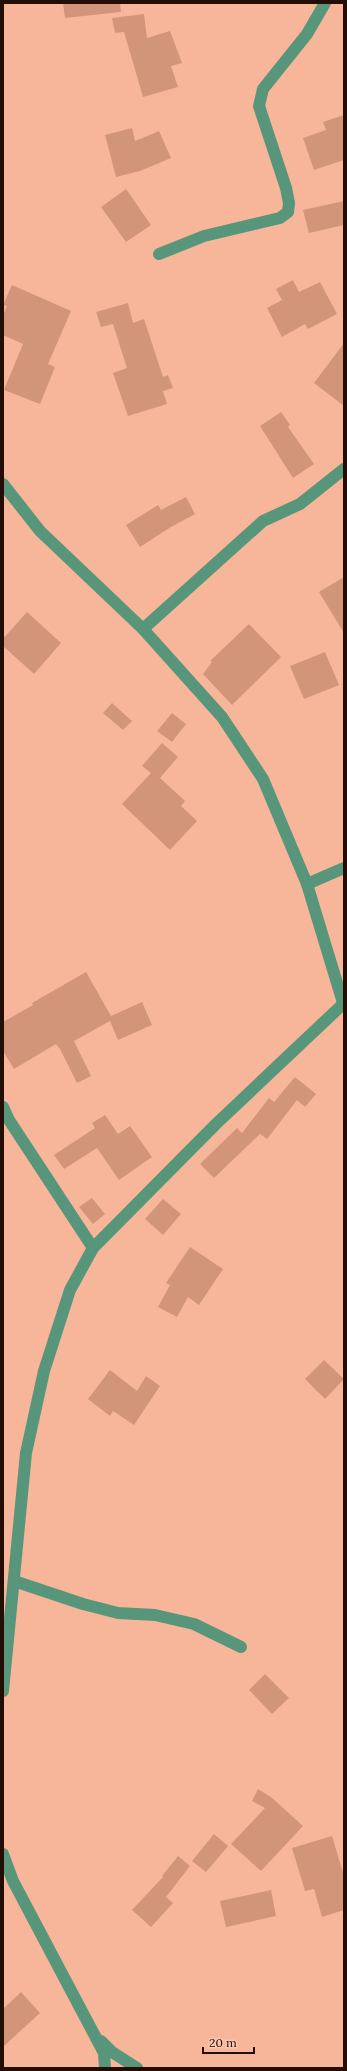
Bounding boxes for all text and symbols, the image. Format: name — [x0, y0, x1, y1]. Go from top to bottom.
scale bar — [203, 2029, 254, 2055]
text: 20 m — [209, 2035, 237, 2050]

